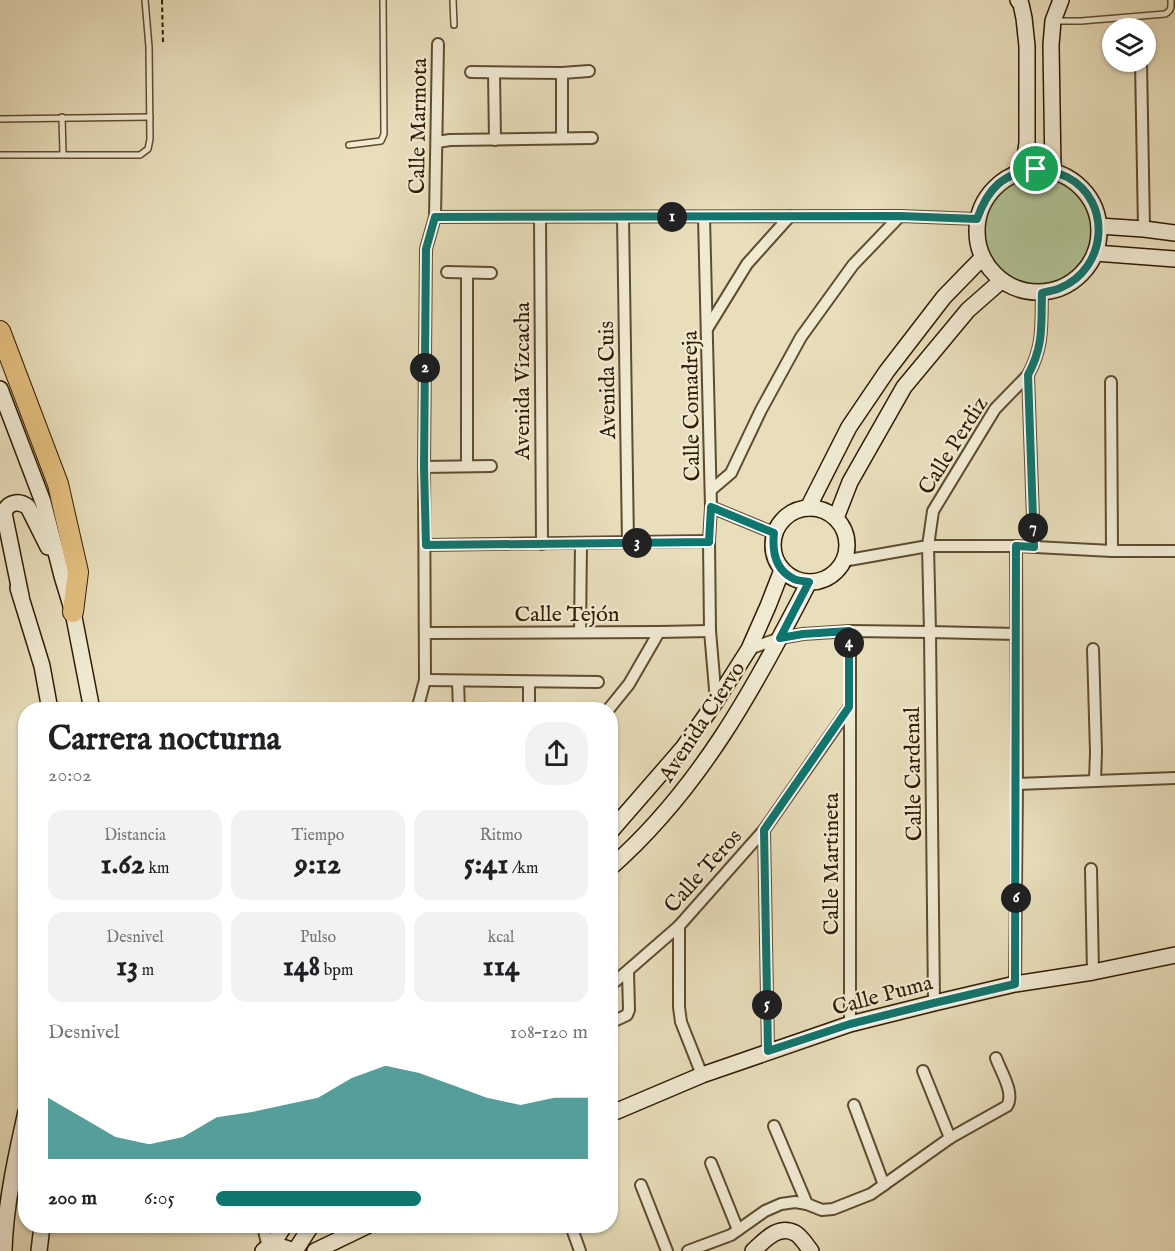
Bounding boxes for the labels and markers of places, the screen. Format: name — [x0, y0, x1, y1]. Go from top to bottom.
pin — [1010, 143, 1061, 194]
pin: 1 — [657, 202, 687, 232]
pin: 2 — [410, 353, 440, 383]
pin: 7 — [1018, 513, 1048, 543]
pin: 3 — [622, 528, 652, 558]
pin: 4 — [834, 628, 864, 658]
pin: 6 — [1001, 883, 1031, 913]
pin: 5 — [752, 990, 782, 1020]

